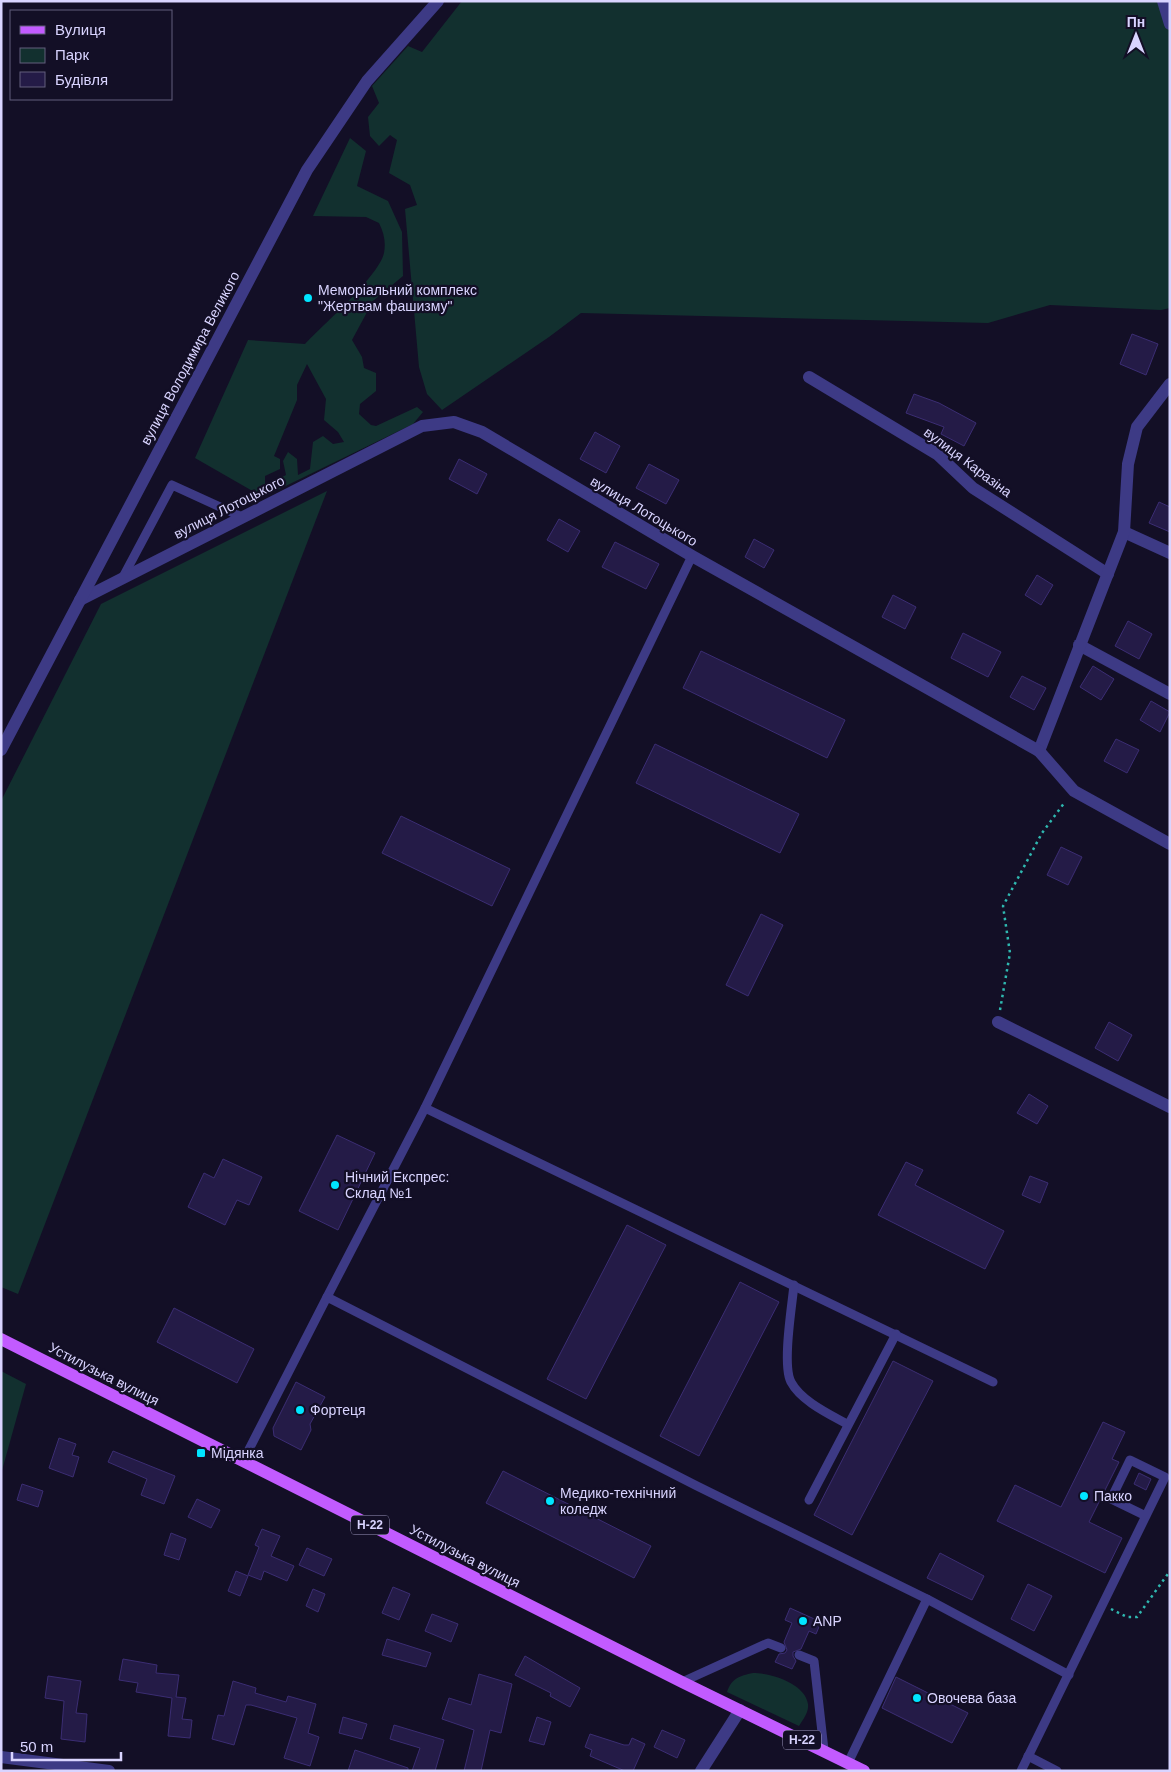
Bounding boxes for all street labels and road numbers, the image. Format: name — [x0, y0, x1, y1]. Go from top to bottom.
street label: вулиця Володимира Великого — [137, 268, 243, 447]
street label: вулиця Каразіна — [921, 424, 1015, 500]
street label: вулиця Лотоцького — [171, 472, 287, 542]
street label: вулиця Лотоцького — [588, 473, 701, 549]
street label: Устилузька вулиця — [46, 1339, 162, 1409]
road number: Н-22 — [351, 1516, 389, 1534]
street label: Устилузька вулиця — [407, 1521, 523, 1591]
road number: Н-22 — [783, 1730, 821, 1750]

